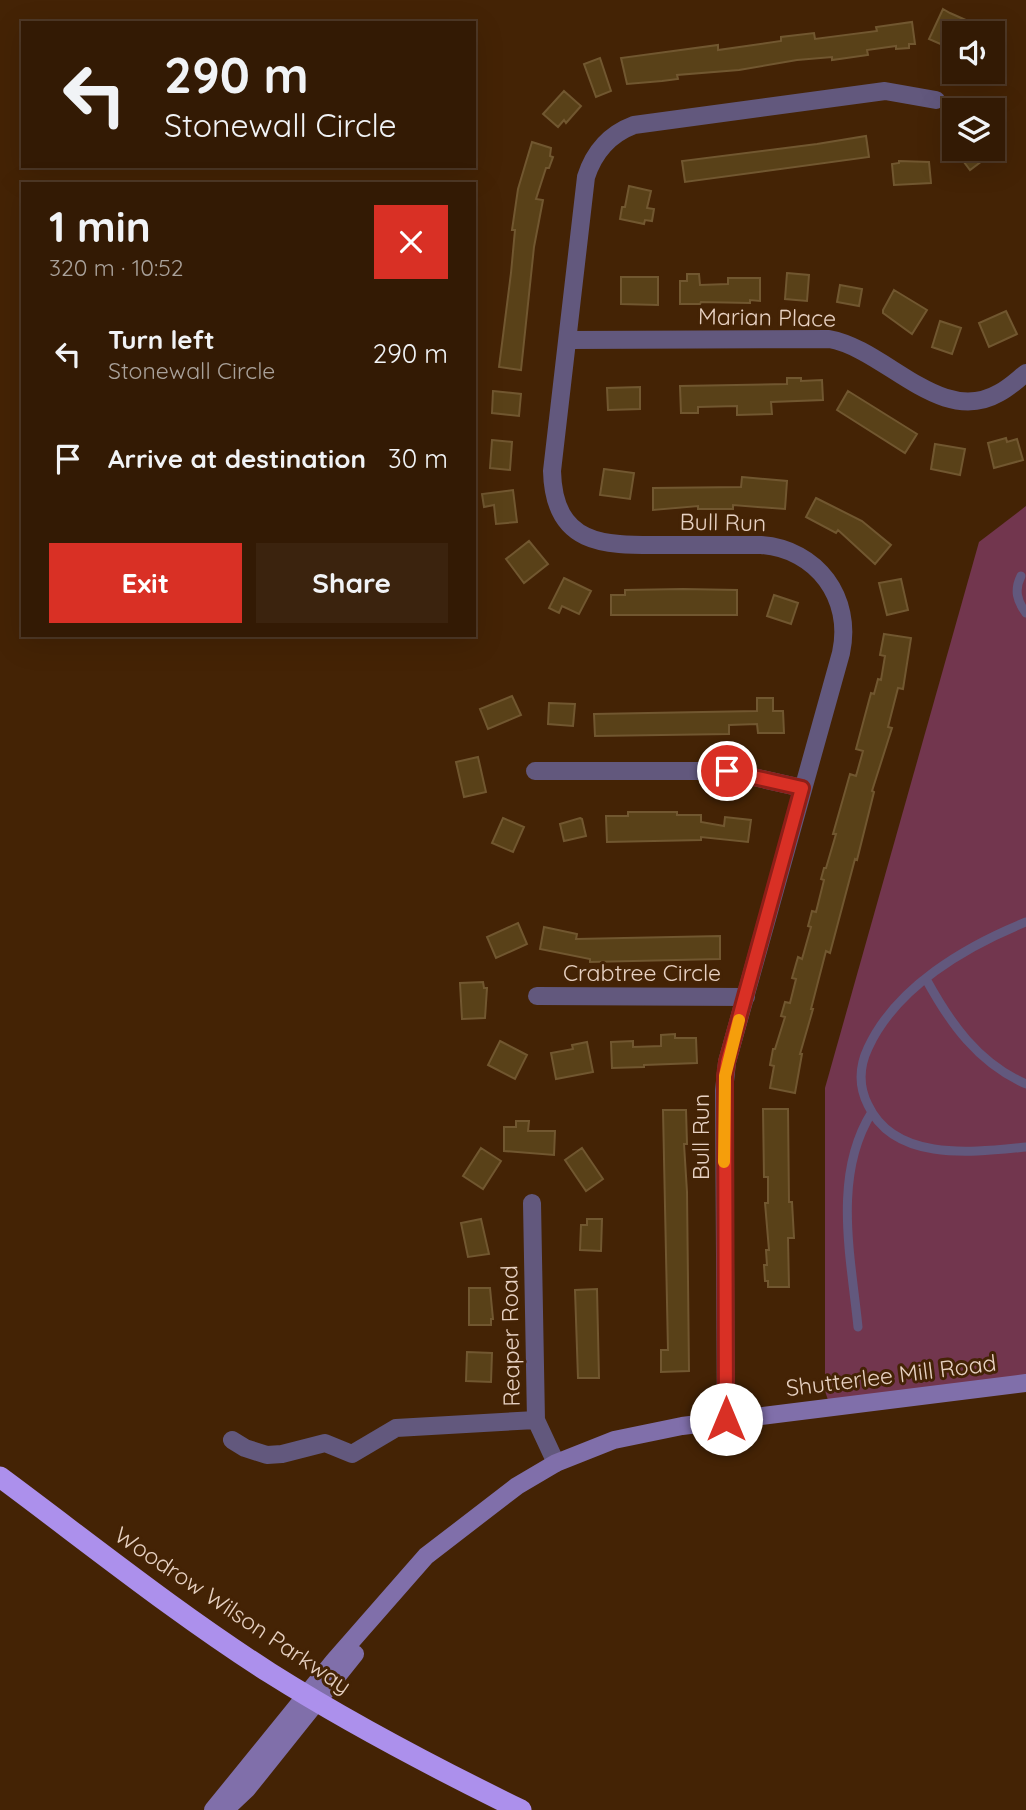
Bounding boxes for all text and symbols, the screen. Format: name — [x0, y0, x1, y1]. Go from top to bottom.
map controls — [942, 21, 1005, 161]
button: sound — [942, 21, 1005, 84]
text: 290 m — [164, 44, 309, 105]
icon: left — [49, 49, 140, 140]
button: layers — [942, 98, 1005, 161]
text: Stonewall Circle — [164, 105, 397, 145]
text: 1 min — [49, 200, 151, 253]
button: close — [374, 205, 448, 279]
text: 320 m · 10:52 — [49, 253, 184, 282]
street label: Marian Place — [698, 301, 836, 333]
text: Turn left — [108, 323, 215, 356]
icon: left — [49, 335, 87, 373]
text: 290 m — [373, 337, 448, 370]
text: Stonewall Circle — [108, 356, 275, 385]
icon: arrive — [49, 440, 87, 478]
text: Arrive at destination — [108, 442, 366, 475]
text: 30 m — [388, 442, 448, 475]
street label: Bull Run — [680, 507, 766, 537]
button: Exit — [49, 543, 242, 623]
button: Share — [256, 543, 448, 623]
pin — [697, 741, 757, 801]
icon: arrive — [708, 752, 746, 790]
street label: Crabtree Circle — [563, 958, 721, 987]
street label: Bull Run — [686, 1094, 715, 1180]
street label: Reaper Road — [494, 1265, 526, 1407]
street label: Shutterlee Mill Road — [784, 1348, 998, 1402]
position arrow — [689, 1382, 763, 1456]
street label: Woodrow Wilson Parkway — [109, 1520, 357, 1700]

